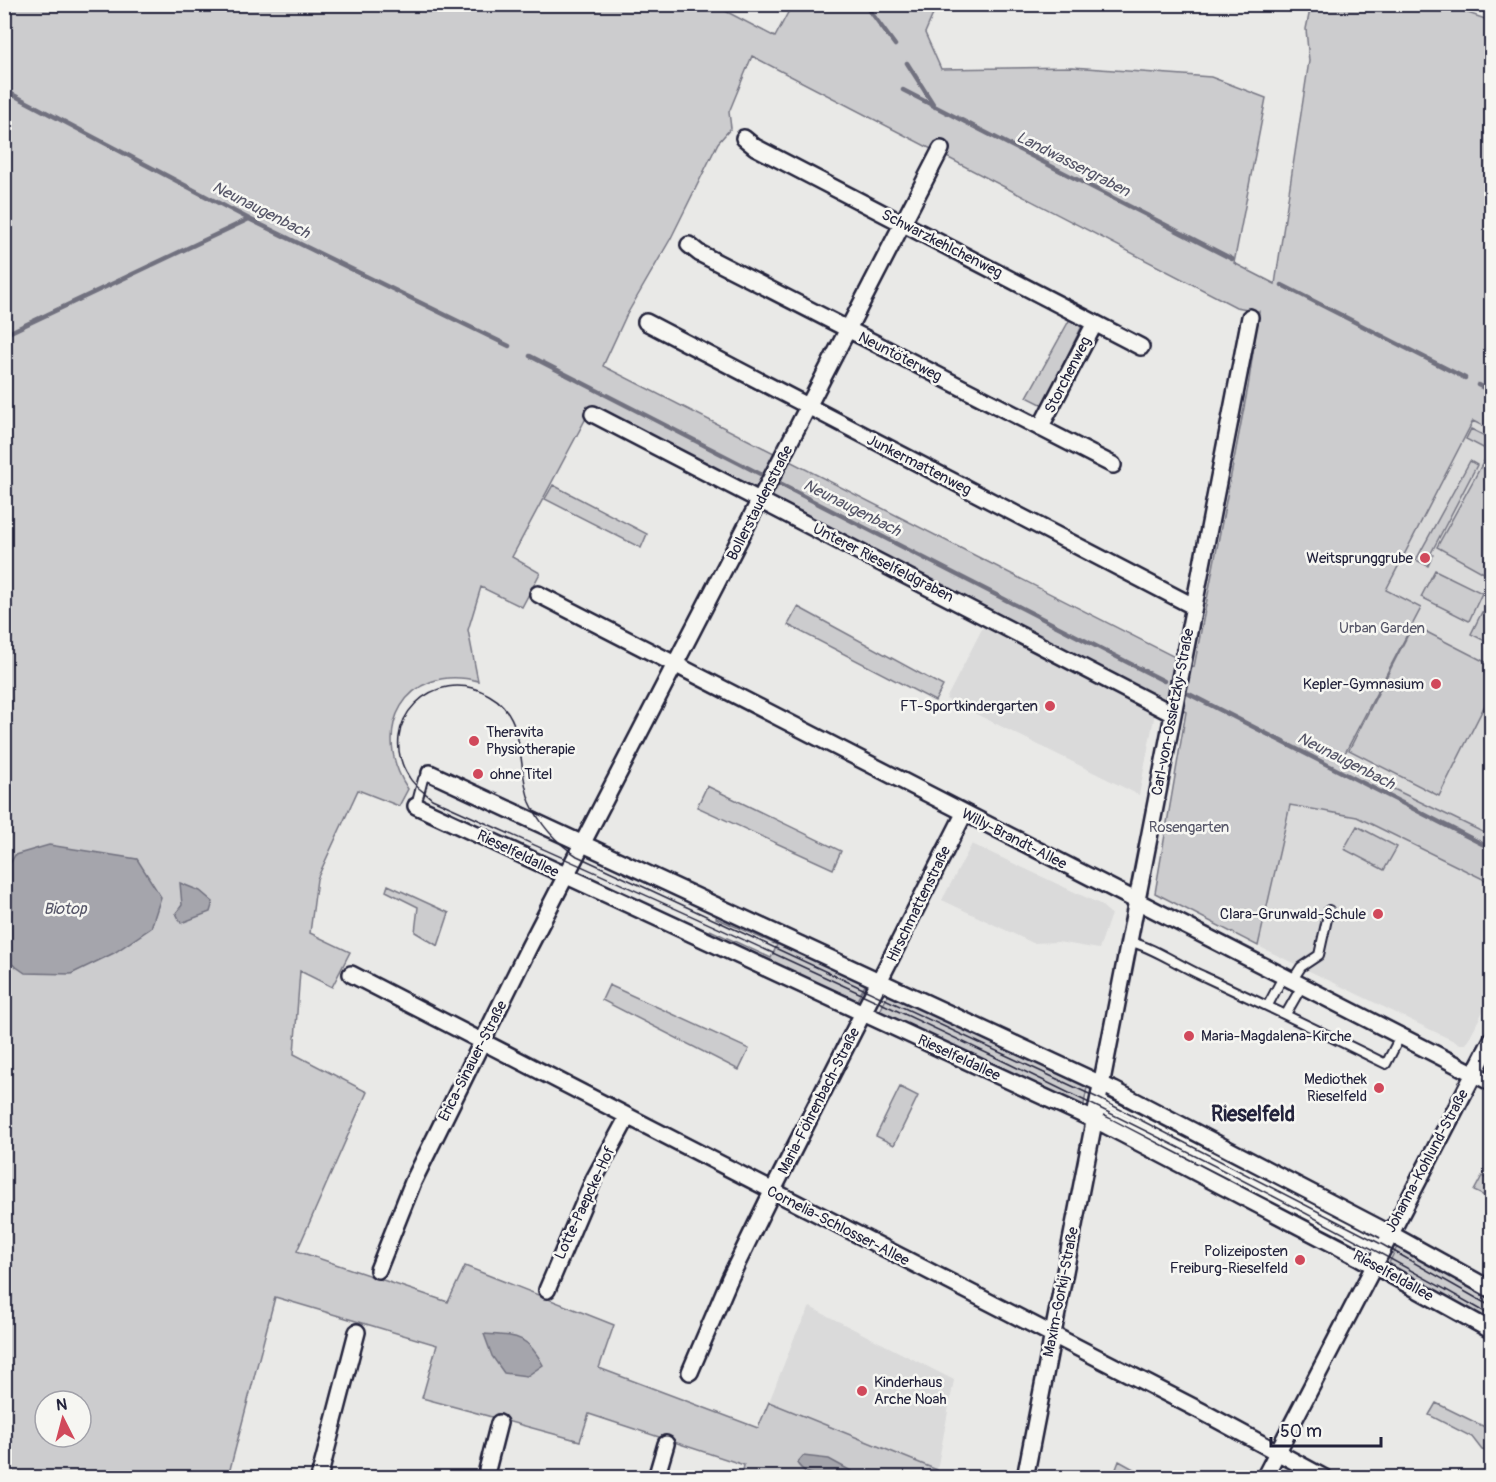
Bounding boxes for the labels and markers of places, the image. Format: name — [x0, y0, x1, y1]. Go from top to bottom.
place label: Weitsprunggrube — [1306, 549, 1414, 568]
marker: Weitsprunggrube — [1418, 551, 1432, 565]
place label: Kepler-Gymnasium — [1303, 675, 1424, 694]
marker: Kepler-Gymnasium — [1429, 677, 1443, 691]
place label: FT-Sportkindergarten — [900, 697, 1038, 716]
marker: FT-Sportkindergarten — [1043, 699, 1057, 713]
place label: Theravita Physiotherapie — [486, 723, 576, 759]
marker: Theravita Physiotherapie — [467, 734, 481, 748]
place label: ohne Titel — [490, 765, 552, 784]
marker: ohne Titel — [471, 767, 485, 781]
place label: Clara-Grunwald-Schule — [1220, 905, 1367, 924]
marker: Clara-Grunwald-Schule — [1371, 907, 1385, 921]
place label: Maria-Magdalena-Kirche — [1201, 1027, 1352, 1046]
marker: Maria-Magdalena-Kirche — [1182, 1029, 1196, 1043]
place label: Mediothek Rieselfeld — [1304, 1070, 1368, 1106]
marker: Mediothek Rieselfeld — [1372, 1081, 1386, 1095]
place label: Polizeiposten Freiburg-Rieselfeld — [1170, 1242, 1288, 1278]
marker: Polizeiposten Freiburg-Rieselfeld — [1293, 1253, 1307, 1267]
place label: Kinderhaus Arche Noah — [874, 1373, 947, 1409]
marker: Kinderhaus Arche Noah — [855, 1384, 869, 1398]

